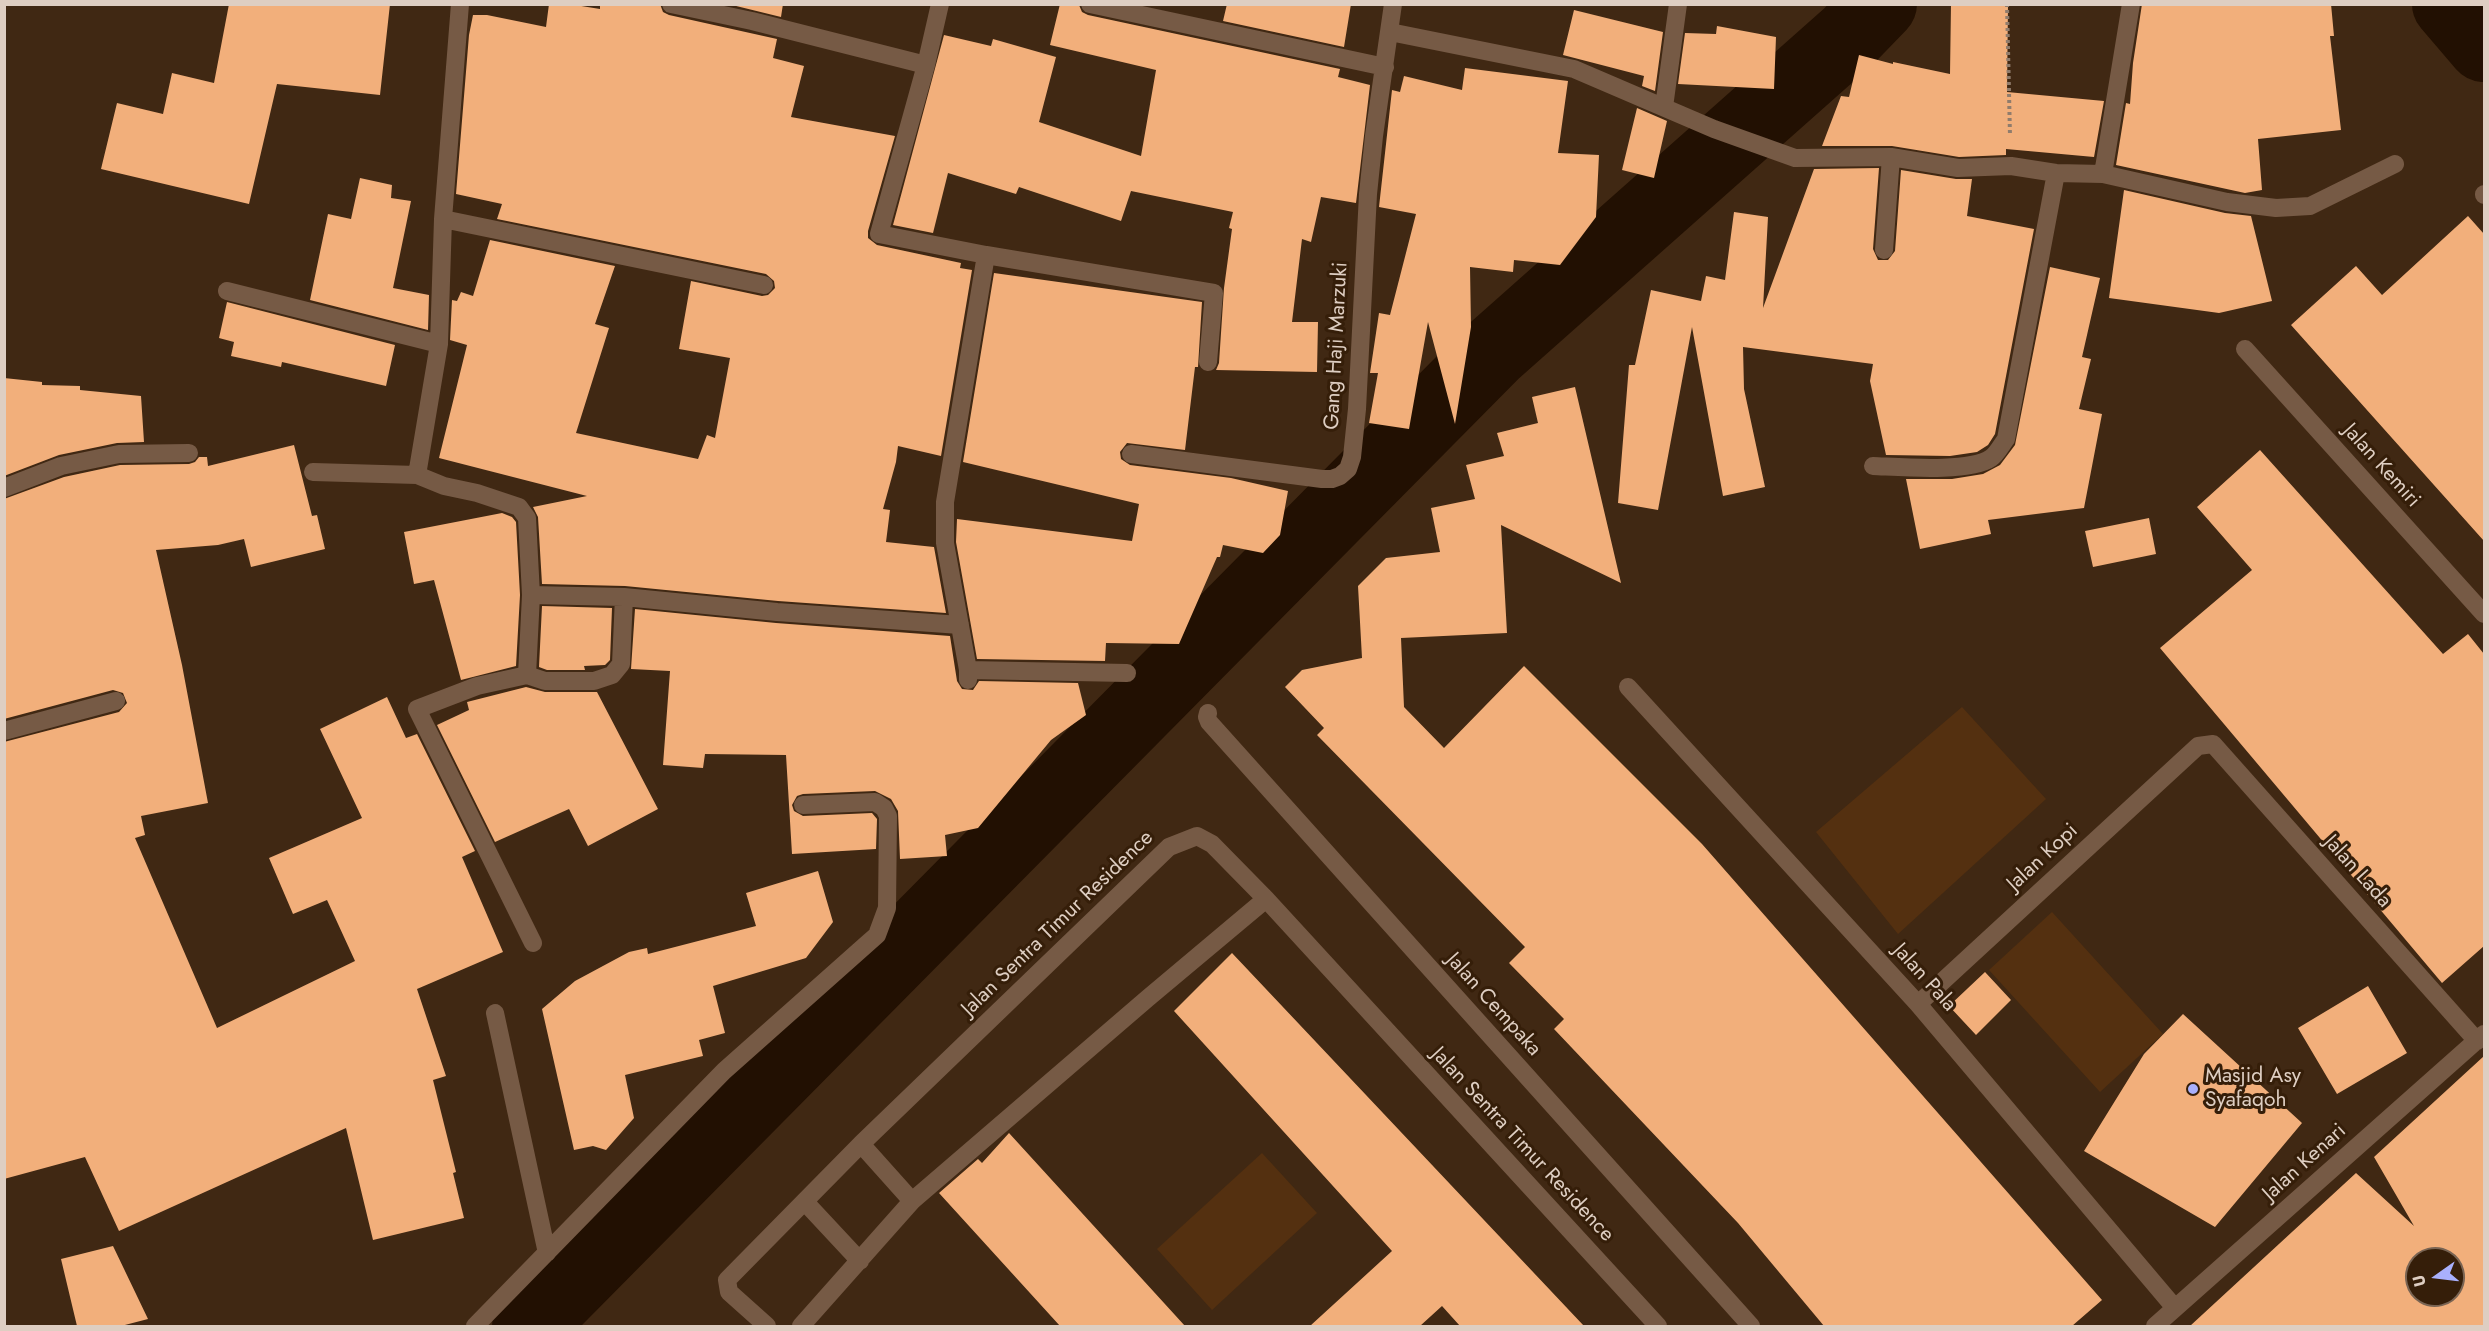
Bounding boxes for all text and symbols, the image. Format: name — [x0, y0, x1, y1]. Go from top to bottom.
street label: Gang Haji Marzuki — [1320, 261, 1354, 431]
street label: Jalan Kemiri — [2337, 419, 2425, 513]
street label: Jalan Kopi — [2002, 819, 2084, 897]
street label: Jalan Sentra Timur Residence — [957, 826, 1159, 1022]
street label: Jalan Lada — [2318, 830, 2396, 914]
street label: Jalan Pala — [1887, 939, 1961, 1017]
street label: Jalan Cempaka — [1440, 948, 1546, 1062]
street label: Jalan Sentra Timur Residence — [1425, 1043, 1619, 1247]
place label: Masjid Asy Syafaqoh — [2205, 1064, 2301, 1114]
marker: Masjid Asy Syafaqoh — [2186, 1082, 2200, 1096]
street label: Jalan Kenari — [2258, 1119, 2352, 1207]
north arrow — [2405, 1247, 2465, 1307]
text: U — [2406, 1273, 2432, 1289]

